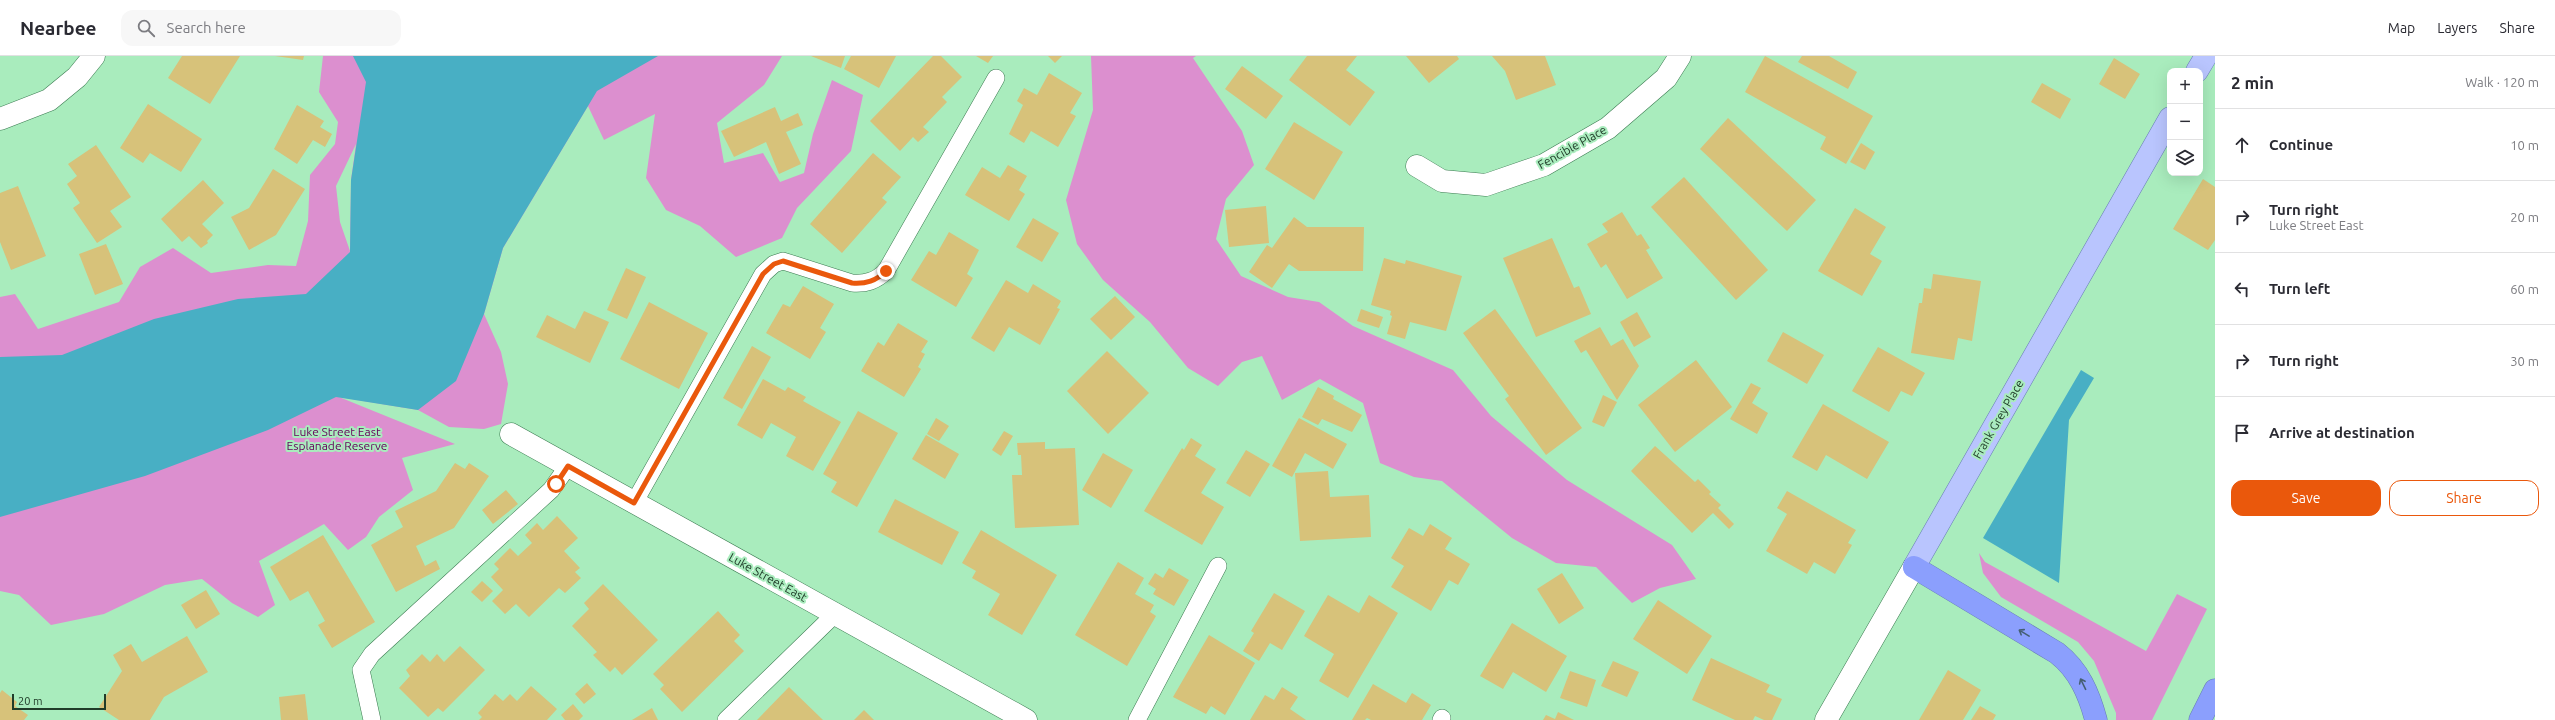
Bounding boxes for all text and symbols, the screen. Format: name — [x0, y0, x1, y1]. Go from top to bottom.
search box — [121, 10, 401, 46]
text: Nearbee — [20, 17, 97, 39]
icon: search — [135, 17, 157, 39]
text: Search here — [167, 19, 246, 36]
text: Map — [2388, 20, 2415, 36]
text: Layers — [2437, 20, 2477, 36]
text: Share — [2499, 20, 2535, 36]
map controls — [2167, 68, 2203, 176]
button: + — [2167, 68, 2203, 104]
text: 2 min — [2231, 73, 2274, 92]
text: Walk · 120 m — [2465, 75, 2539, 89]
button: − — [2167, 104, 2203, 140]
street label: Fencible Place — [1535, 123, 1609, 171]
icon: ahead — [2231, 134, 2253, 156]
text: Continue — [2269, 136, 2333, 153]
text: 10 m — [2510, 138, 2539, 152]
button: layers — [2167, 140, 2203, 176]
text: Turn right — [2269, 201, 2339, 218]
icon: right — [2231, 206, 2253, 228]
text: 20 m — [2510, 210, 2539, 224]
text: Luke Street East — [2269, 218, 2364, 232]
route end — [877, 262, 895, 280]
icon: left — [2231, 278, 2253, 300]
text: Turn left — [2269, 280, 2330, 297]
text: 60 m — [2510, 282, 2539, 296]
icon: right — [2231, 350, 2253, 372]
text: Turn right — [2269, 352, 2339, 369]
text: 30 m — [2510, 354, 2539, 368]
street label: Frank Grey Place — [1970, 377, 2026, 461]
icon: arrive — [2231, 422, 2253, 444]
text: Arrive at destination — [2269, 424, 2415, 441]
park label: Luke Street East Esplanade Reserve — [287, 425, 387, 452]
route start — [547, 475, 565, 493]
button: Save — [2231, 480, 2381, 516]
button: Share — [2389, 480, 2539, 516]
street label: Luke Street East — [727, 550, 810, 604]
one-way arrow — [2018, 628, 2030, 636]
one-way arrow — [2079, 678, 2086, 690]
scale bar — [12, 692, 106, 711]
text: 20 m — [18, 695, 42, 707]

